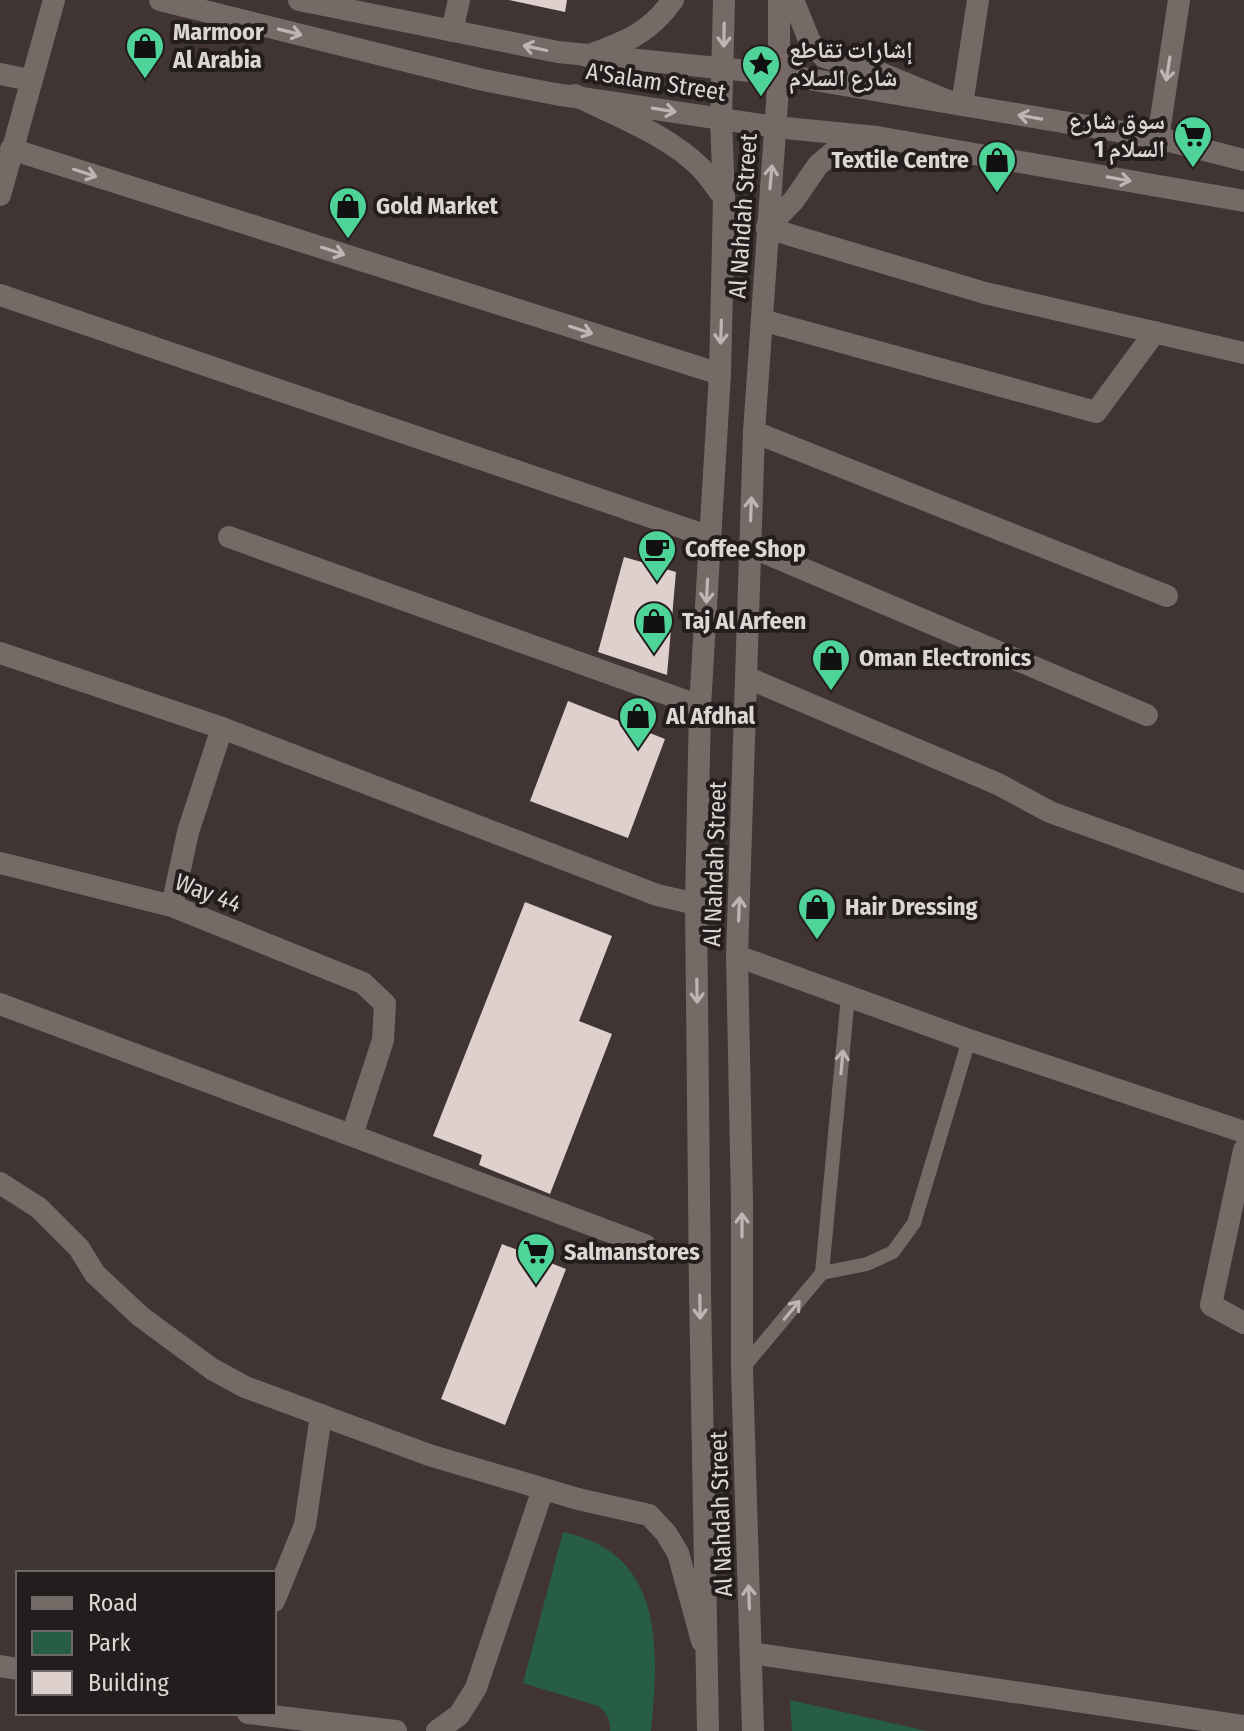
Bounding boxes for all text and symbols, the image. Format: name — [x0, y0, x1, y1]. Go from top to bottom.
place label: Marmoor Al Arabia — [172, 18, 264, 74]
one-way arrow — [716, 21, 732, 48]
shop icon: Marmoor Al Arabia — [124, 25, 166, 80]
one-way arrow — [276, 25, 302, 40]
place label: إشارات تقاطع شارع السلام — [789, 36, 913, 95]
one-way arrow — [522, 39, 548, 54]
place icon: إشارات تقاطع شارع السلام — [740, 43, 782, 98]
one-way arrow — [1160, 56, 1175, 81]
street label: A'Salam Street — [584, 57, 728, 107]
one-way arrow — [650, 103, 676, 118]
place label: سوق شارع السلام 1 — [1069, 107, 1165, 166]
one-way arrow — [1018, 108, 1044, 123]
supermarket icon: سوق شارع السلام 1 — [1172, 114, 1214, 169]
street label: Al Nahdah Street — [723, 132, 763, 300]
shop icon: Textile Centre — [976, 139, 1018, 194]
place label: Textile Centre — [832, 146, 969, 174]
one-way arrow — [764, 164, 779, 191]
one-way arrow — [72, 166, 98, 181]
one-way arrow — [1106, 172, 1131, 187]
shop icon: Gold Market — [327, 185, 369, 240]
place label: Gold Market — [376, 192, 499, 220]
one-way arrow — [321, 245, 346, 260]
one-way arrow — [713, 318, 728, 345]
one-way arrow — [568, 324, 593, 338]
one-way arrow — [743, 496, 758, 523]
cafe icon: Coffee Shop — [636, 528, 678, 583]
place label: Coffee Shop — [685, 535, 806, 563]
one-way arrow — [699, 577, 714, 604]
shop icon: Taj Al Arfeen — [633, 600, 675, 655]
place label: Taj Al Arfeen — [682, 607, 806, 635]
shop icon: Oman Electronics — [810, 637, 852, 692]
place label: Oman Electronics — [859, 644, 1032, 672]
shop icon: Al Afdhal — [617, 695, 659, 750]
place label: Al Afdhal — [665, 702, 756, 730]
street label: Al Nahdah Street — [698, 781, 732, 947]
street label: Way 44 — [171, 868, 245, 918]
shop icon: Hair Dressing — [796, 886, 838, 941]
place label: Hair Dressing — [845, 893, 978, 921]
one-way arrow — [732, 896, 747, 923]
one-way arrow — [689, 977, 705, 1004]
one-way arrow — [835, 1049, 850, 1075]
one-way arrow — [734, 1212, 750, 1239]
supermarket icon: Salmanstores — [515, 1231, 557, 1286]
place label: Salmanstores — [564, 1238, 700, 1266]
one-way arrow — [692, 1293, 708, 1320]
one-way arrow — [783, 1300, 801, 1320]
street label: Al Nahdah Street — [704, 1431, 738, 1597]
legend — [16, 1571, 276, 1715]
one-way arrow — [742, 1584, 757, 1611]
text: Road — [88, 1589, 138, 1617]
text: Park — [88, 1629, 131, 1657]
text: Building — [88, 1669, 170, 1697]

